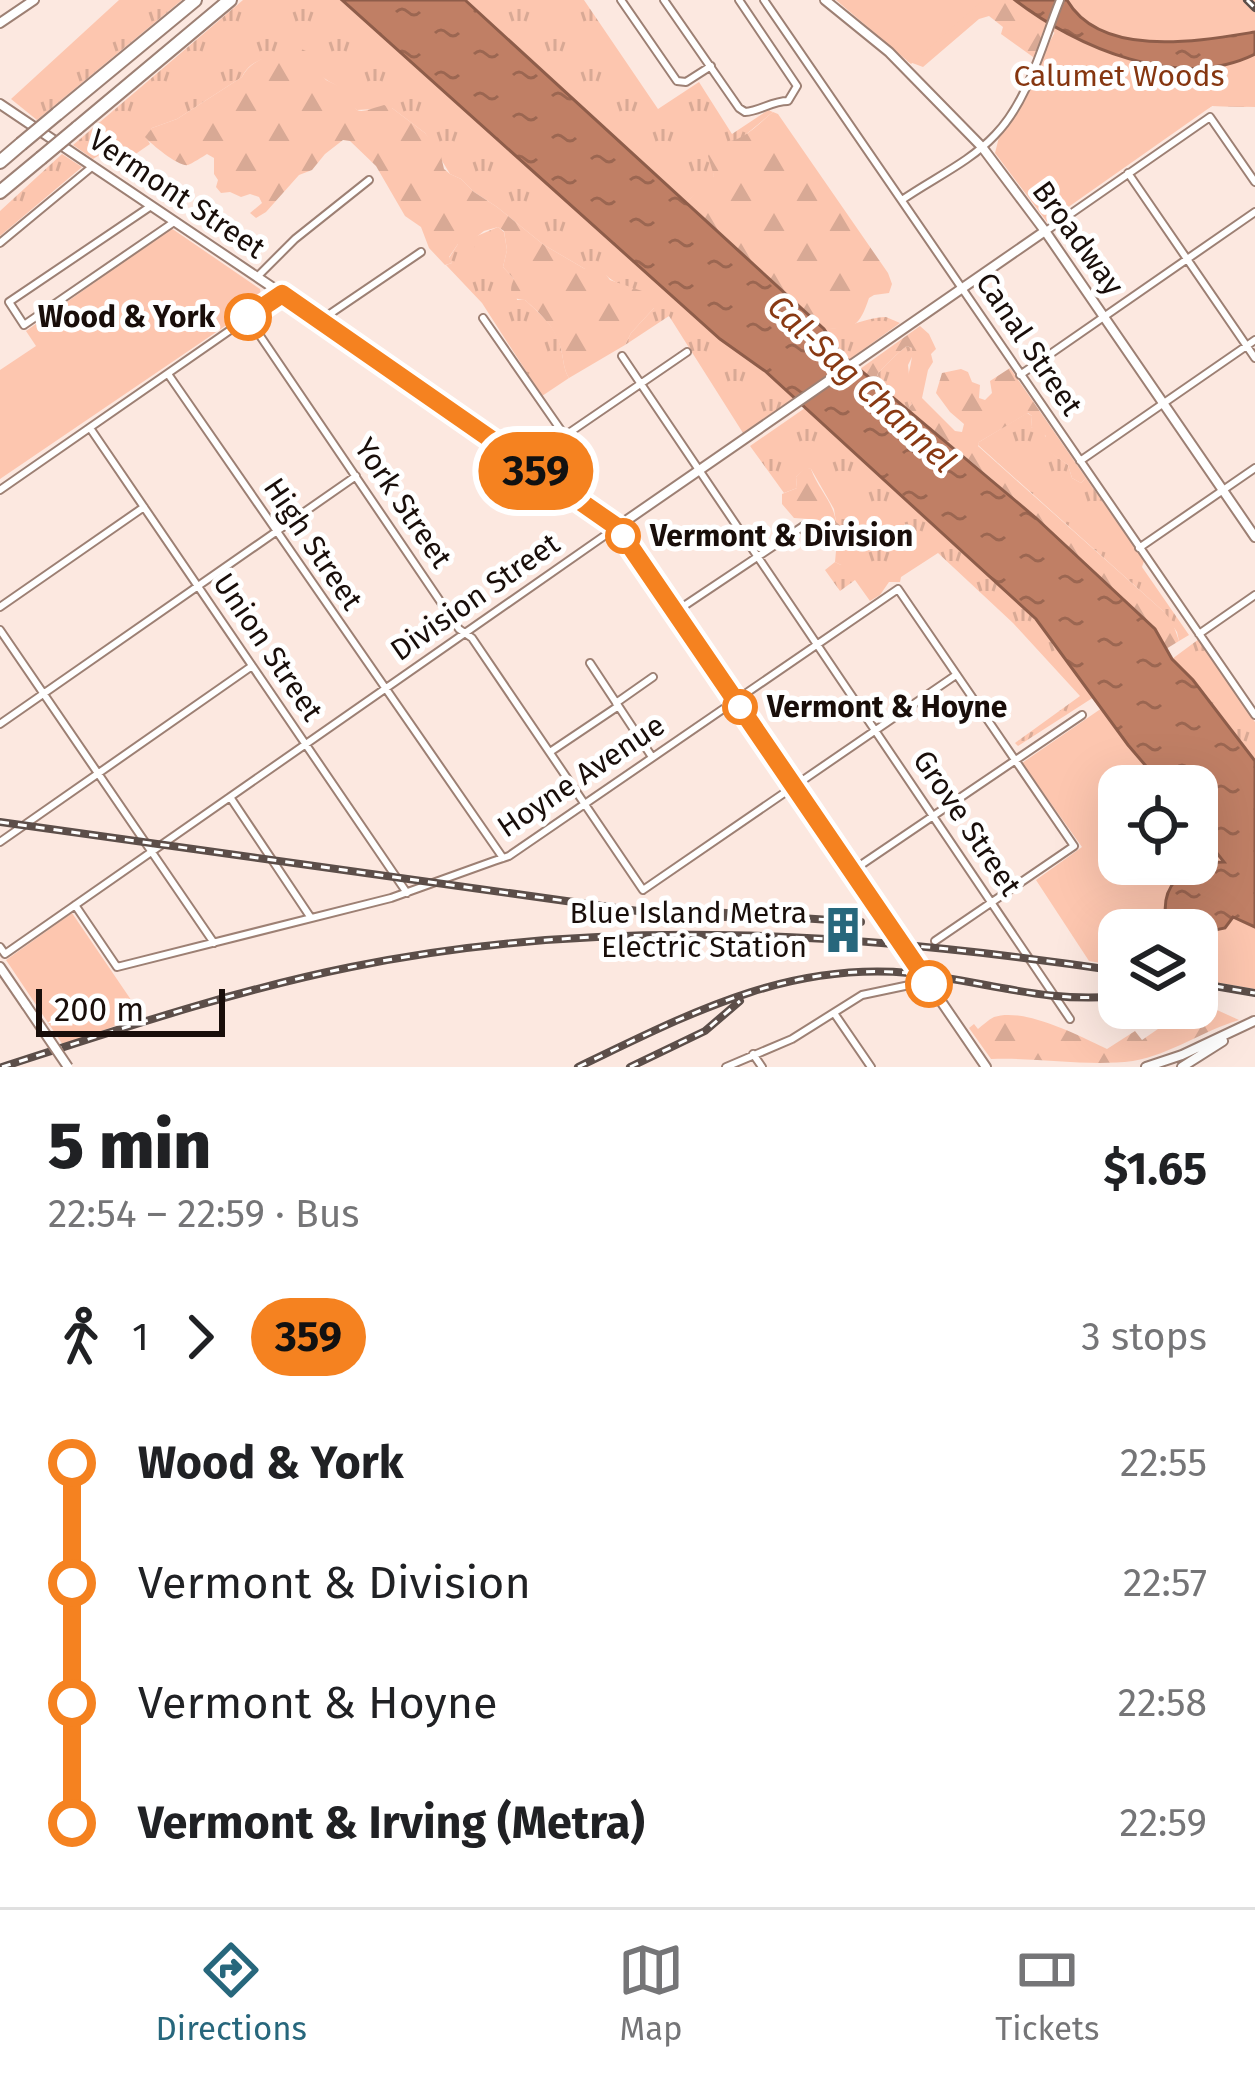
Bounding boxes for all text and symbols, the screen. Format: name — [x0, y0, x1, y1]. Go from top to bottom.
park label: Calumet Woods — [1013, 58, 1225, 94]
street label: Vermont Street — [82, 122, 272, 266]
street label: Broadway — [1025, 174, 1132, 302]
street label: Canal Street — [968, 266, 1090, 422]
water label: Cal-Sag Channel — [759, 286, 964, 481]
marker: Wood & York — [226, 295, 270, 339]
place label: Wood & York — [38, 299, 215, 335]
street label: York Street — [347, 431, 460, 575]
line badge: 359 — [467, 432, 605, 510]
text: 359 — [502, 446, 570, 496]
street label: High Street — [256, 471, 370, 617]
place label: Vermont & Division — [649, 518, 913, 554]
marker: Vermont & Division — [607, 520, 639, 552]
street label: Division Street — [384, 525, 567, 669]
street label: Union Street — [205, 566, 331, 728]
place label: Vermont & Hoyne — [766, 689, 1007, 725]
marker: Vermont & Hoyne — [724, 691, 756, 723]
street label: Hoyne Avenue — [491, 707, 671, 845]
street label: Grove Street — [905, 744, 1029, 903]
map controls — [1098, 765, 1218, 1029]
button: locate — [1098, 765, 1218, 885]
place label: Blue Island Metra Electric Station — [570, 895, 807, 965]
building icon: Blue Island Metra Electric Station — [818, 905, 868, 955]
button: layers — [1098, 909, 1218, 1029]
unlabelled marker — [907, 962, 951, 1006]
scale bar — [36, 983, 225, 1036]
text: 200 m — [54, 990, 144, 1030]
text: 5 min — [48, 1106, 211, 1185]
text: $1.65 — [1103, 1142, 1207, 1196]
text: 22:54 – 22:59 · Bus — [48, 1191, 360, 1237]
icon: walk — [48, 1304, 114, 1370]
icon: forward — [167, 1304, 233, 1370]
text: 359 — [275, 1312, 342, 1362]
text: 1 — [132, 1314, 149, 1360]
text: 3 stops — [1081, 1314, 1207, 1360]
text: Wood & York — [138, 1436, 404, 1490]
text: 22:55 — [1120, 1440, 1207, 1486]
text: Vermont & Division — [138, 1556, 531, 1610]
text: 22:57 — [1123, 1560, 1207, 1606]
text: Vermont & Hoyne — [138, 1676, 498, 1730]
text: 22:58 — [1118, 1680, 1207, 1726]
text: Vermont & Irving (Metra) — [138, 1796, 645, 1850]
text: 22:59 — [1119, 1800, 1207, 1846]
tab: Directions — [156, 1937, 307, 2049]
tab: Map — [618, 1937, 684, 2049]
tab: Tickets — [995, 1937, 1099, 2049]

